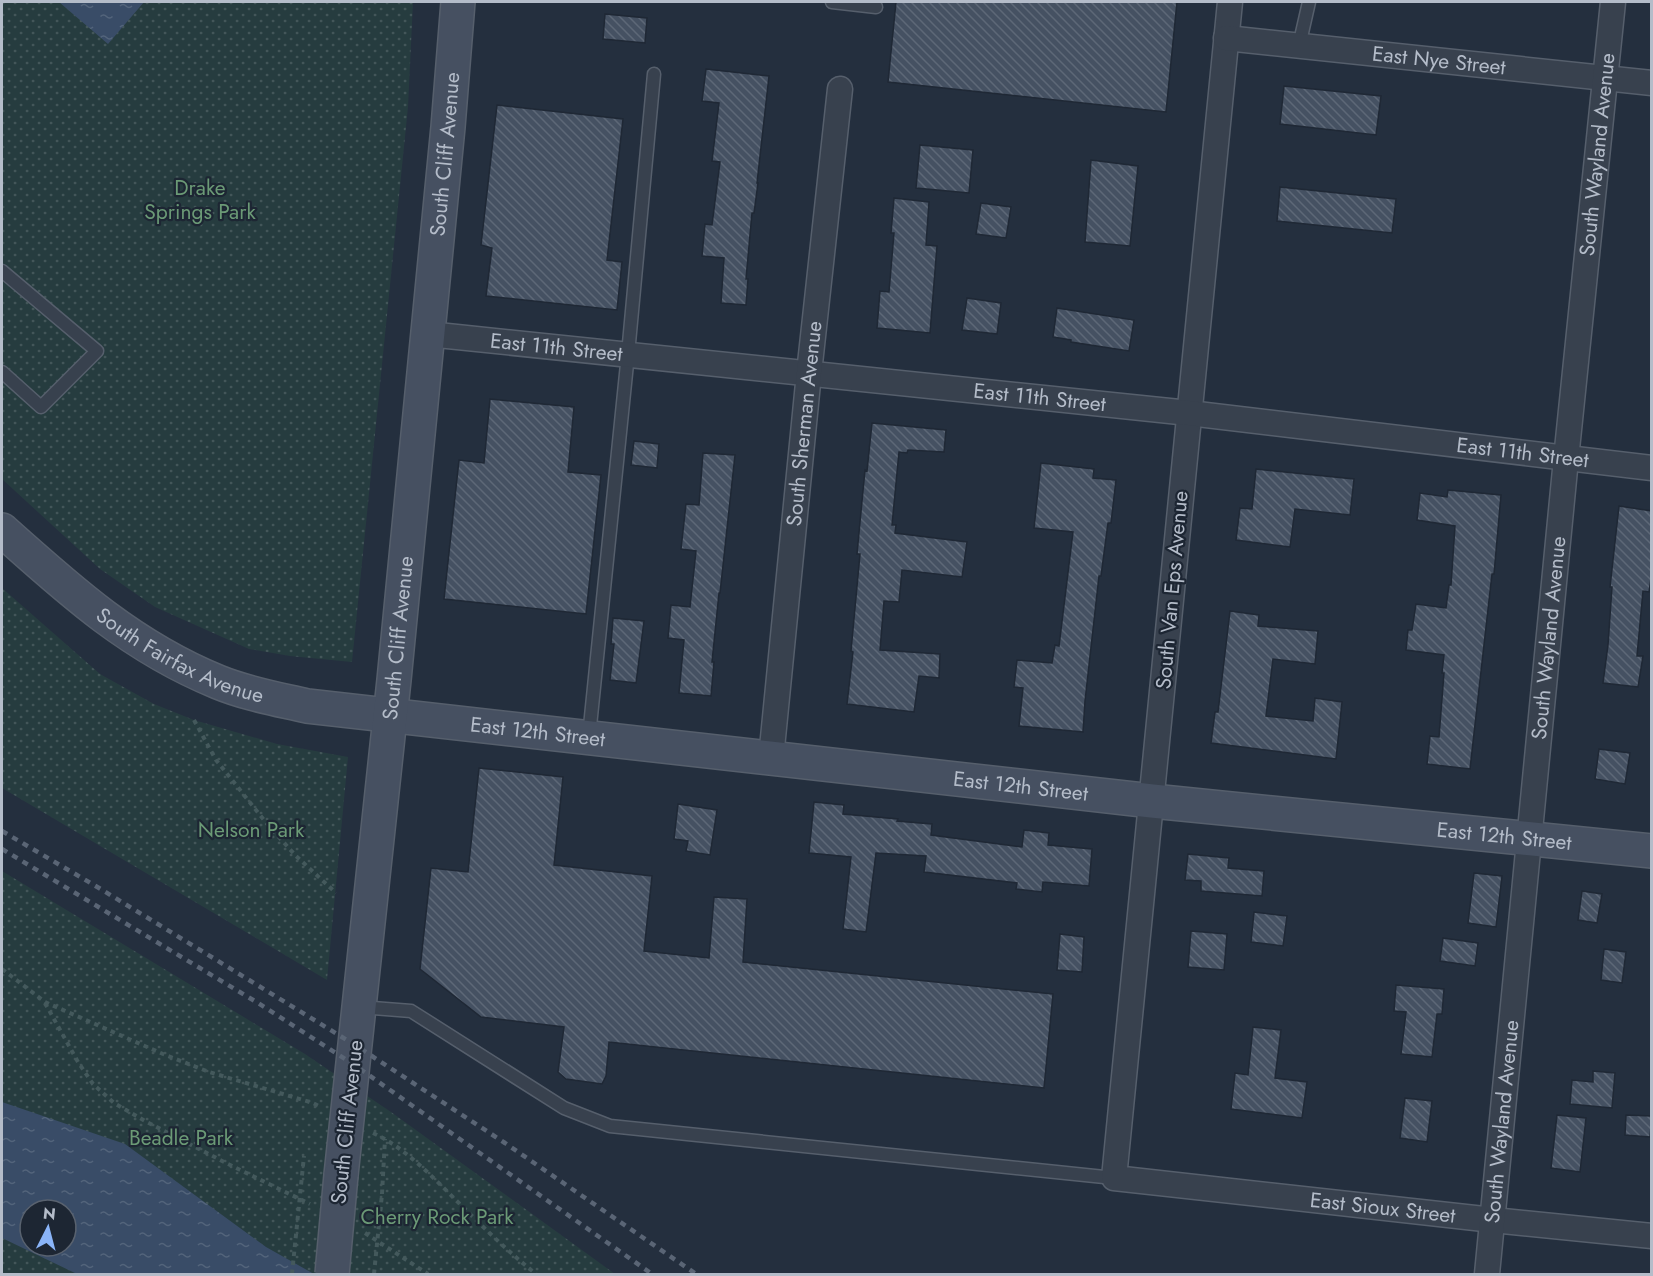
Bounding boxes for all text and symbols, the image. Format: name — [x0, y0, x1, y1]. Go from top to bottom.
street label: East Nye Street — [1371, 39, 1507, 82]
street label: South Wayland Avenue — [1572, 51, 1623, 257]
street label: South Cliff Avenue — [422, 71, 467, 238]
park label: Drake Springs Park — [144, 173, 256, 227]
street label: South Sherman Avenue — [779, 319, 830, 528]
street label: East 11th Street — [489, 326, 624, 369]
street label: East 11th Street — [972, 376, 1107, 419]
street label: East 11th Street — [1455, 430, 1590, 475]
street label: South Van Eps Avenue — [1148, 489, 1196, 691]
street label: South Wayland Avenue — [1524, 535, 1573, 741]
street label: South Cliff Avenue — [375, 554, 421, 722]
street label: South Fairfax Avenue — [90, 600, 267, 711]
street label: East 12th Street — [469, 709, 607, 754]
street label: East 12th Street — [952, 764, 1090, 809]
park label: Nelson Park — [198, 815, 305, 845]
street label: East 12th Street — [1435, 815, 1573, 858]
street label: South Wayland Avenue — [1477, 1019, 1527, 1225]
street label: South Cliff Avenue — [323, 1038, 371, 1205]
park label: Beadle Park — [129, 1123, 234, 1153]
street label: East Sioux Street — [1308, 1185, 1457, 1231]
north arrow — [18, 1198, 78, 1258]
text: N — [42, 1201, 57, 1226]
park label: Cherry Rock Park — [360, 1202, 514, 1232]

